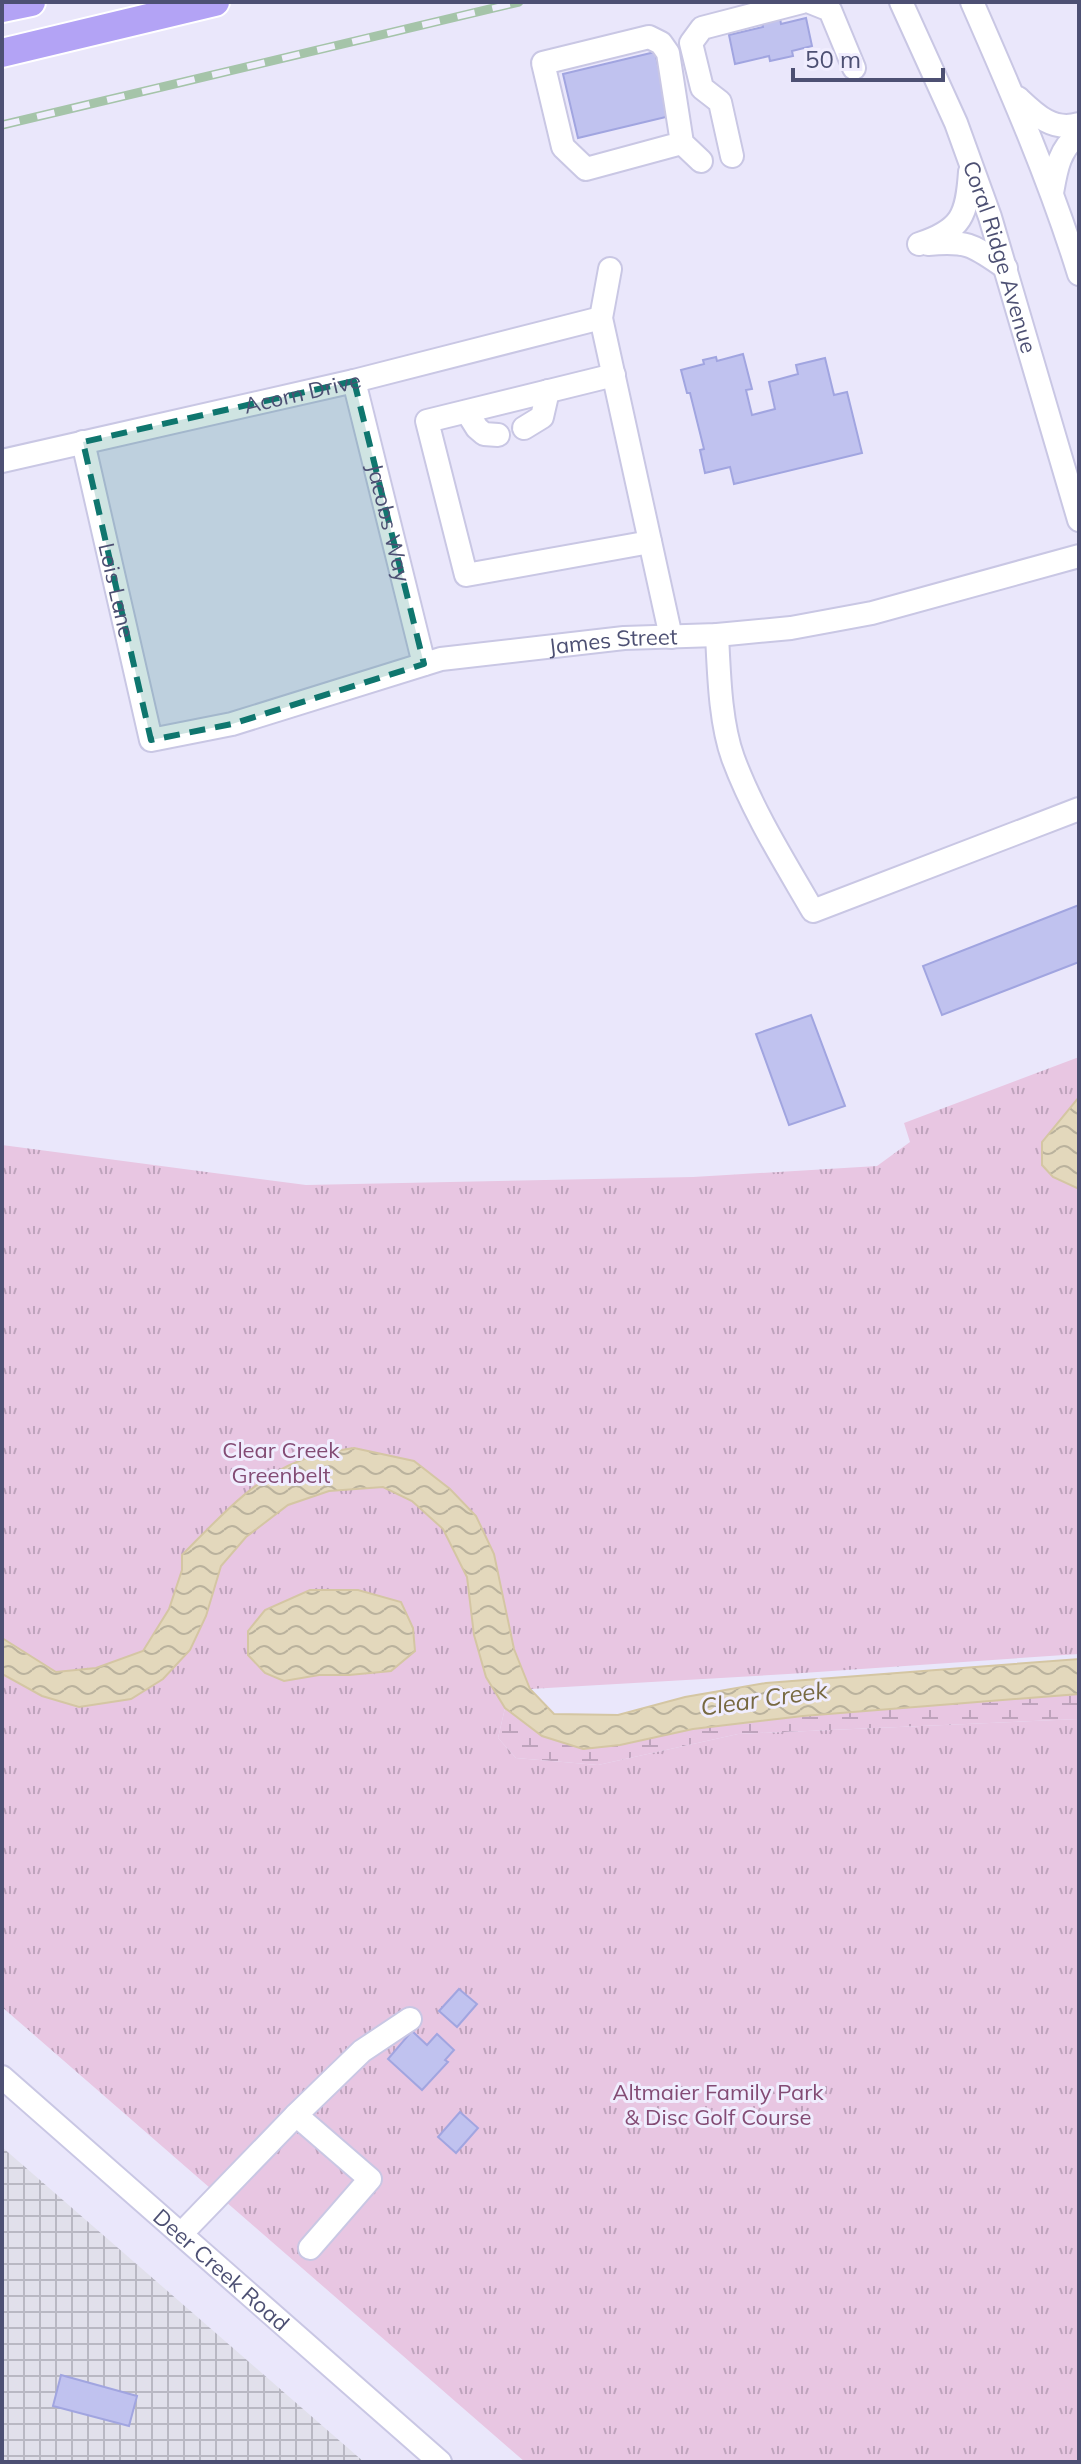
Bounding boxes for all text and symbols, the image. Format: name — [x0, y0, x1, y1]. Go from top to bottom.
scale bar — [793, 32, 943, 82]
text: 50 m — [805, 44, 861, 74]
street label: Coral Ridge Avenue — [957, 157, 1043, 356]
street label: Acorn Drive — [241, 366, 364, 420]
street label: Jacobs Way — [361, 460, 417, 585]
street label: Lois Lane — [92, 540, 141, 640]
street label: James Street — [547, 622, 678, 661]
park label: Clear Creek Greenbelt — [222, 1436, 340, 1489]
water label: Clear Creek — [698, 1674, 830, 1722]
park label: Altmaier Family Park & Disc Golf Course — [612, 2078, 824, 2131]
street label: Deer Creek Road — [147, 2202, 295, 2337]

